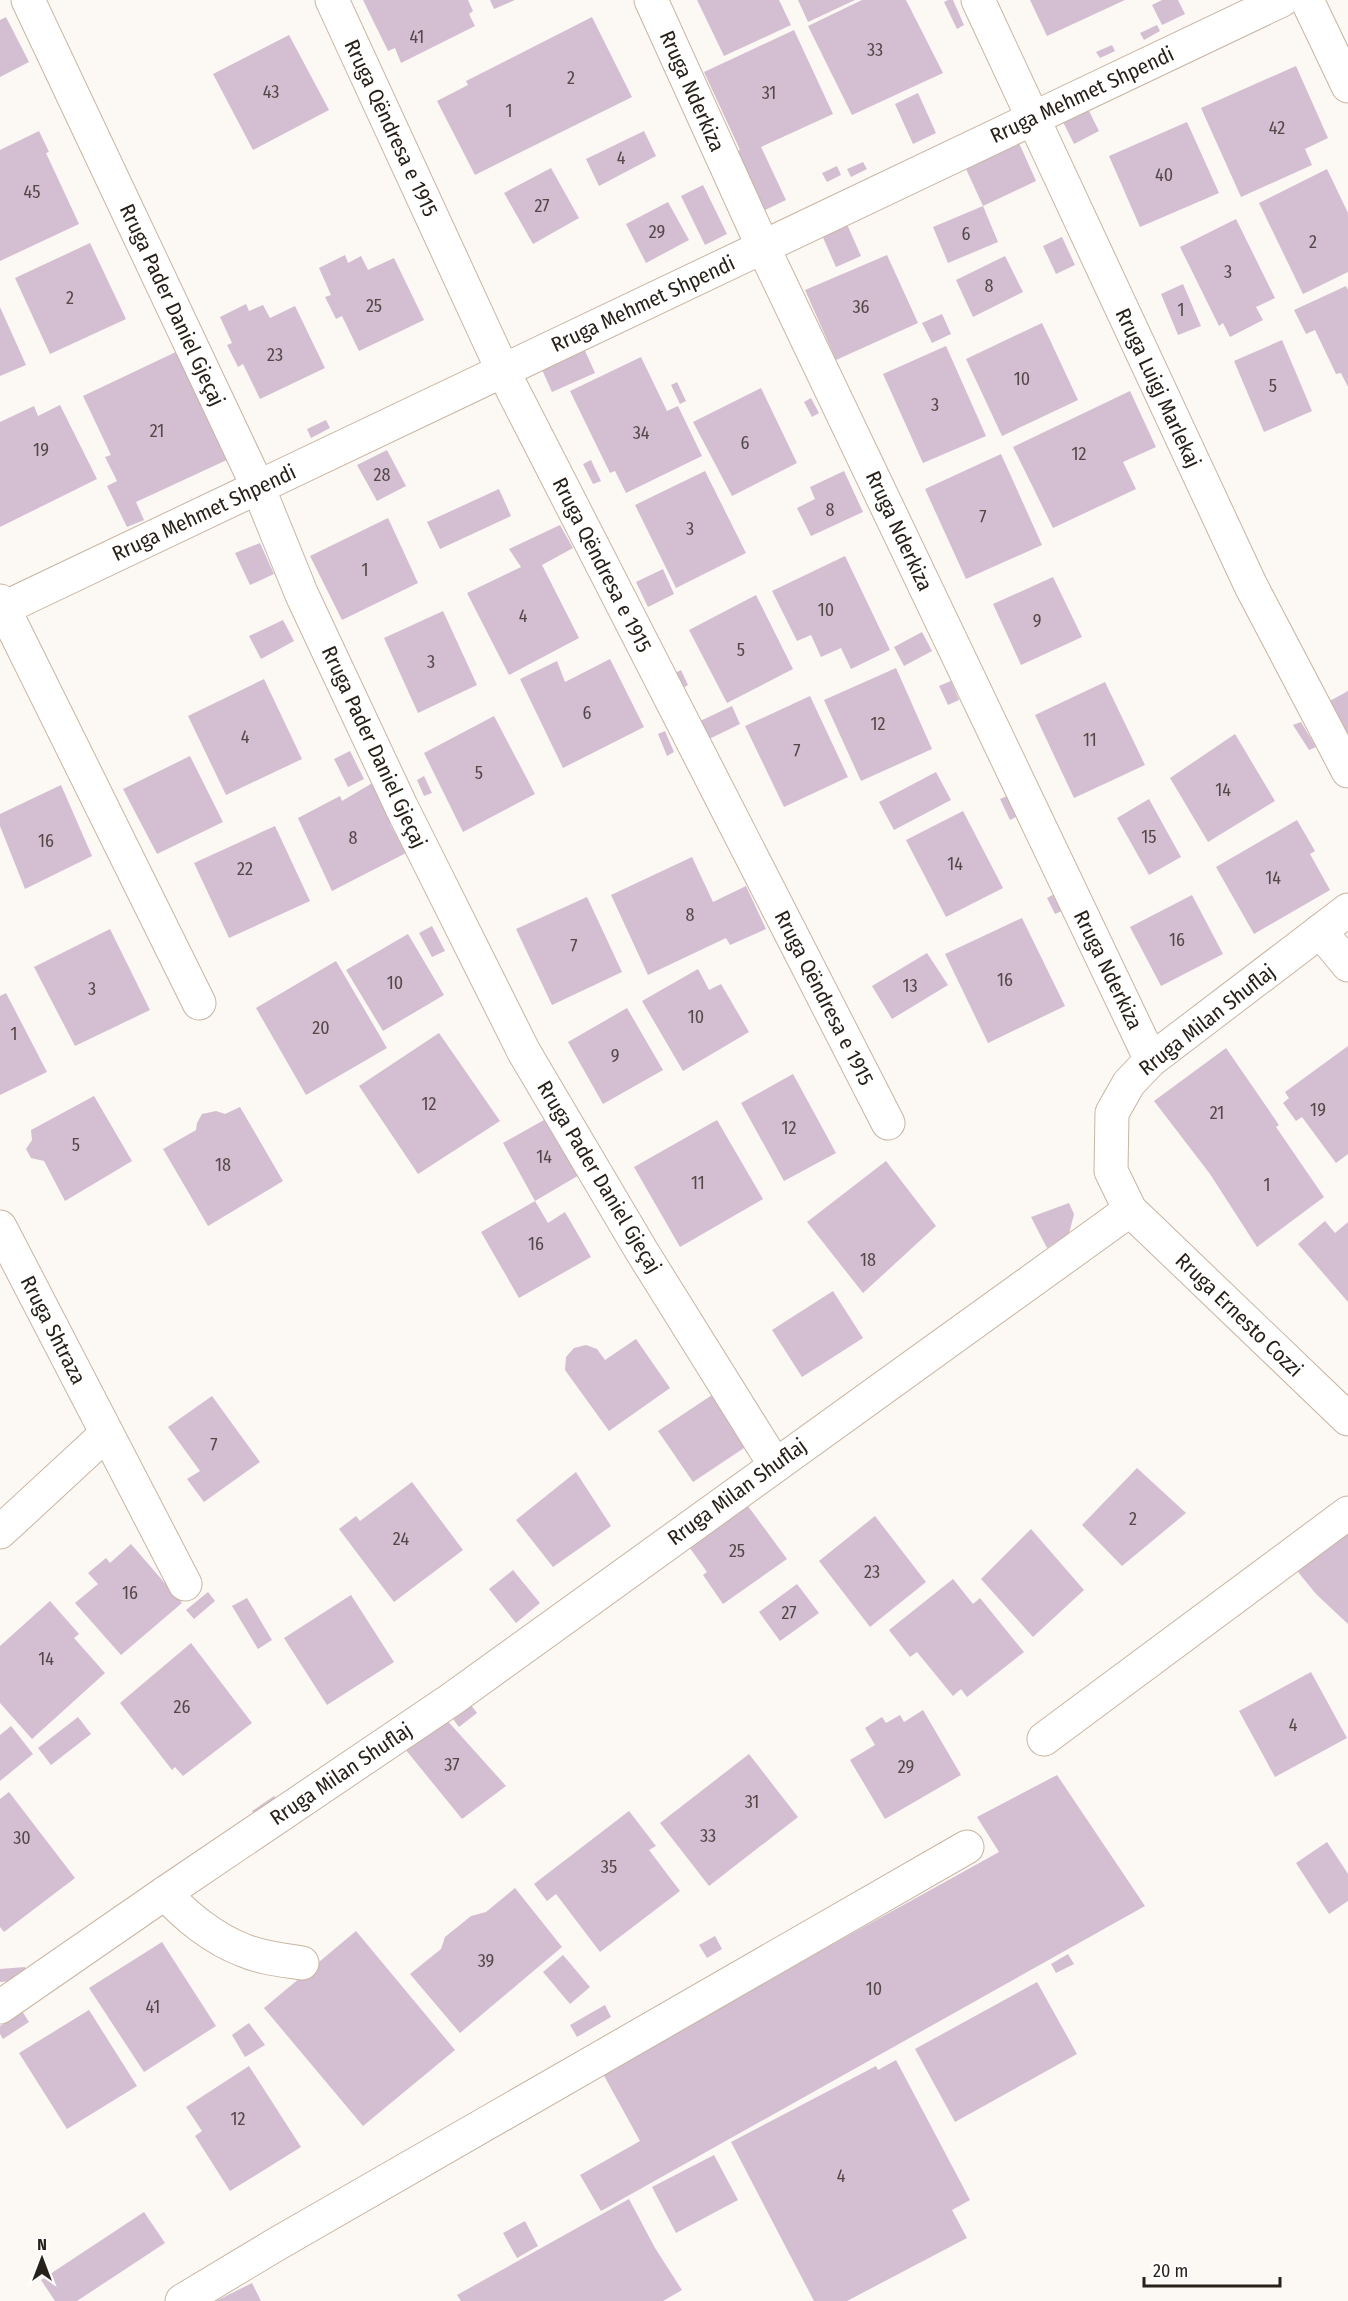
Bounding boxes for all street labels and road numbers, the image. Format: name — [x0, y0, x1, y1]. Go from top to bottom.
street label: Rruga Nderkiza — [654, 27, 730, 155]
street label: Rruga Qëndresa e 1915 — [339, 35, 443, 221]
street label: Rruga Mehmet Shpendi — [986, 41, 1178, 149]
street label: Rruga Pader Daniel Gjeçaj — [114, 200, 230, 410]
street label: Rruga Mehmet Shpendi — [547, 250, 739, 358]
street label: Rruga Luigj Marlekaj — [1110, 304, 1206, 472]
street label: Rruga Mehmet Shpendi — [108, 459, 300, 567]
street label: Rruga Nderkiza — [860, 467, 938, 595]
street label: Rruga Qëndresa e 1915 — [547, 473, 657, 657]
street label: Rruga Pader Daniel Gjeçaj — [316, 642, 432, 852]
street label: Rruga Qëndresa e 1915 — [769, 906, 879, 1090]
street label: Rruga Nderkiza — [1068, 906, 1148, 1034]
street label: Rruga Milan Shuflaj — [1134, 959, 1280, 1081]
street label: Rruga Pader Daniel Gjeçaj — [531, 1076, 667, 1278]
street label: Rruga Ernesto Cozzi — [1170, 1248, 1308, 1382]
street label: Rruga Shtraza — [15, 1271, 91, 1389]
street label: Rruga Milan Shuflaj — [662, 1433, 812, 1551]
street label: Rruga Milan Shuflaj — [265, 1717, 417, 1831]

